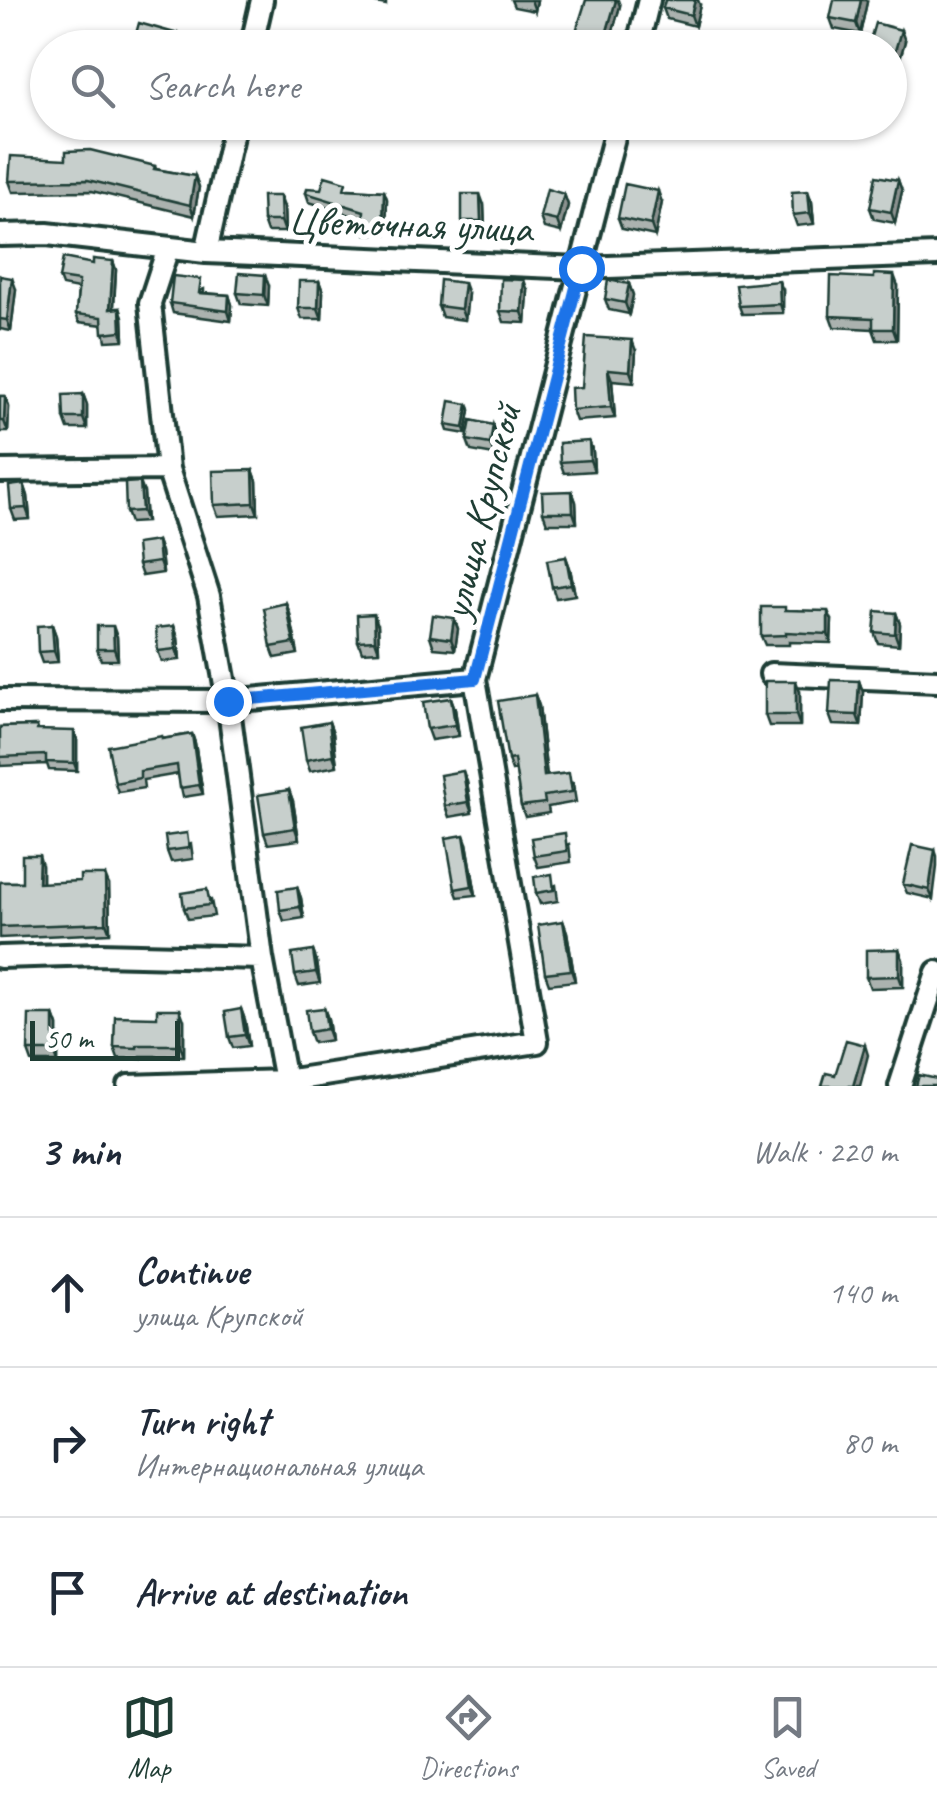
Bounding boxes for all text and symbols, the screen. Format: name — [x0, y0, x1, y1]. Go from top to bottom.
search box — [30, 30, 907, 140]
icon: search — [65, 58, 120, 113]
text: Search here — [145, 62, 300, 109]
street label: Цветочная улица — [287, 194, 536, 255]
route start — [559, 246, 605, 292]
street label: улица Крупской — [428, 396, 534, 628]
route end — [206, 679, 252, 725]
scale bar — [30, 1016, 180, 1060]
text: 50 m — [45, 1021, 93, 1056]
text: 3 min — [40, 1125, 120, 1178]
text: Walk · 220 m — [753, 1131, 897, 1172]
text: Continue — [135, 1248, 249, 1295]
icon: ahead — [40, 1265, 95, 1320]
text: 140 m — [828, 1272, 897, 1313]
text: улица Крупской — [135, 1295, 303, 1336]
text: Turn right — [135, 1398, 269, 1445]
icon: right — [40, 1415, 95, 1470]
text: 80 m — [843, 1422, 897, 1463]
text: Интернациональная улица — [135, 1445, 423, 1486]
icon: arrive — [40, 1565, 95, 1620]
text: Arrive at destination — [135, 1569, 407, 1616]
tab: Map — [122, 1690, 177, 1785]
tab: Directions — [420, 1690, 517, 1785]
tab: Saved — [760, 1690, 815, 1785]

